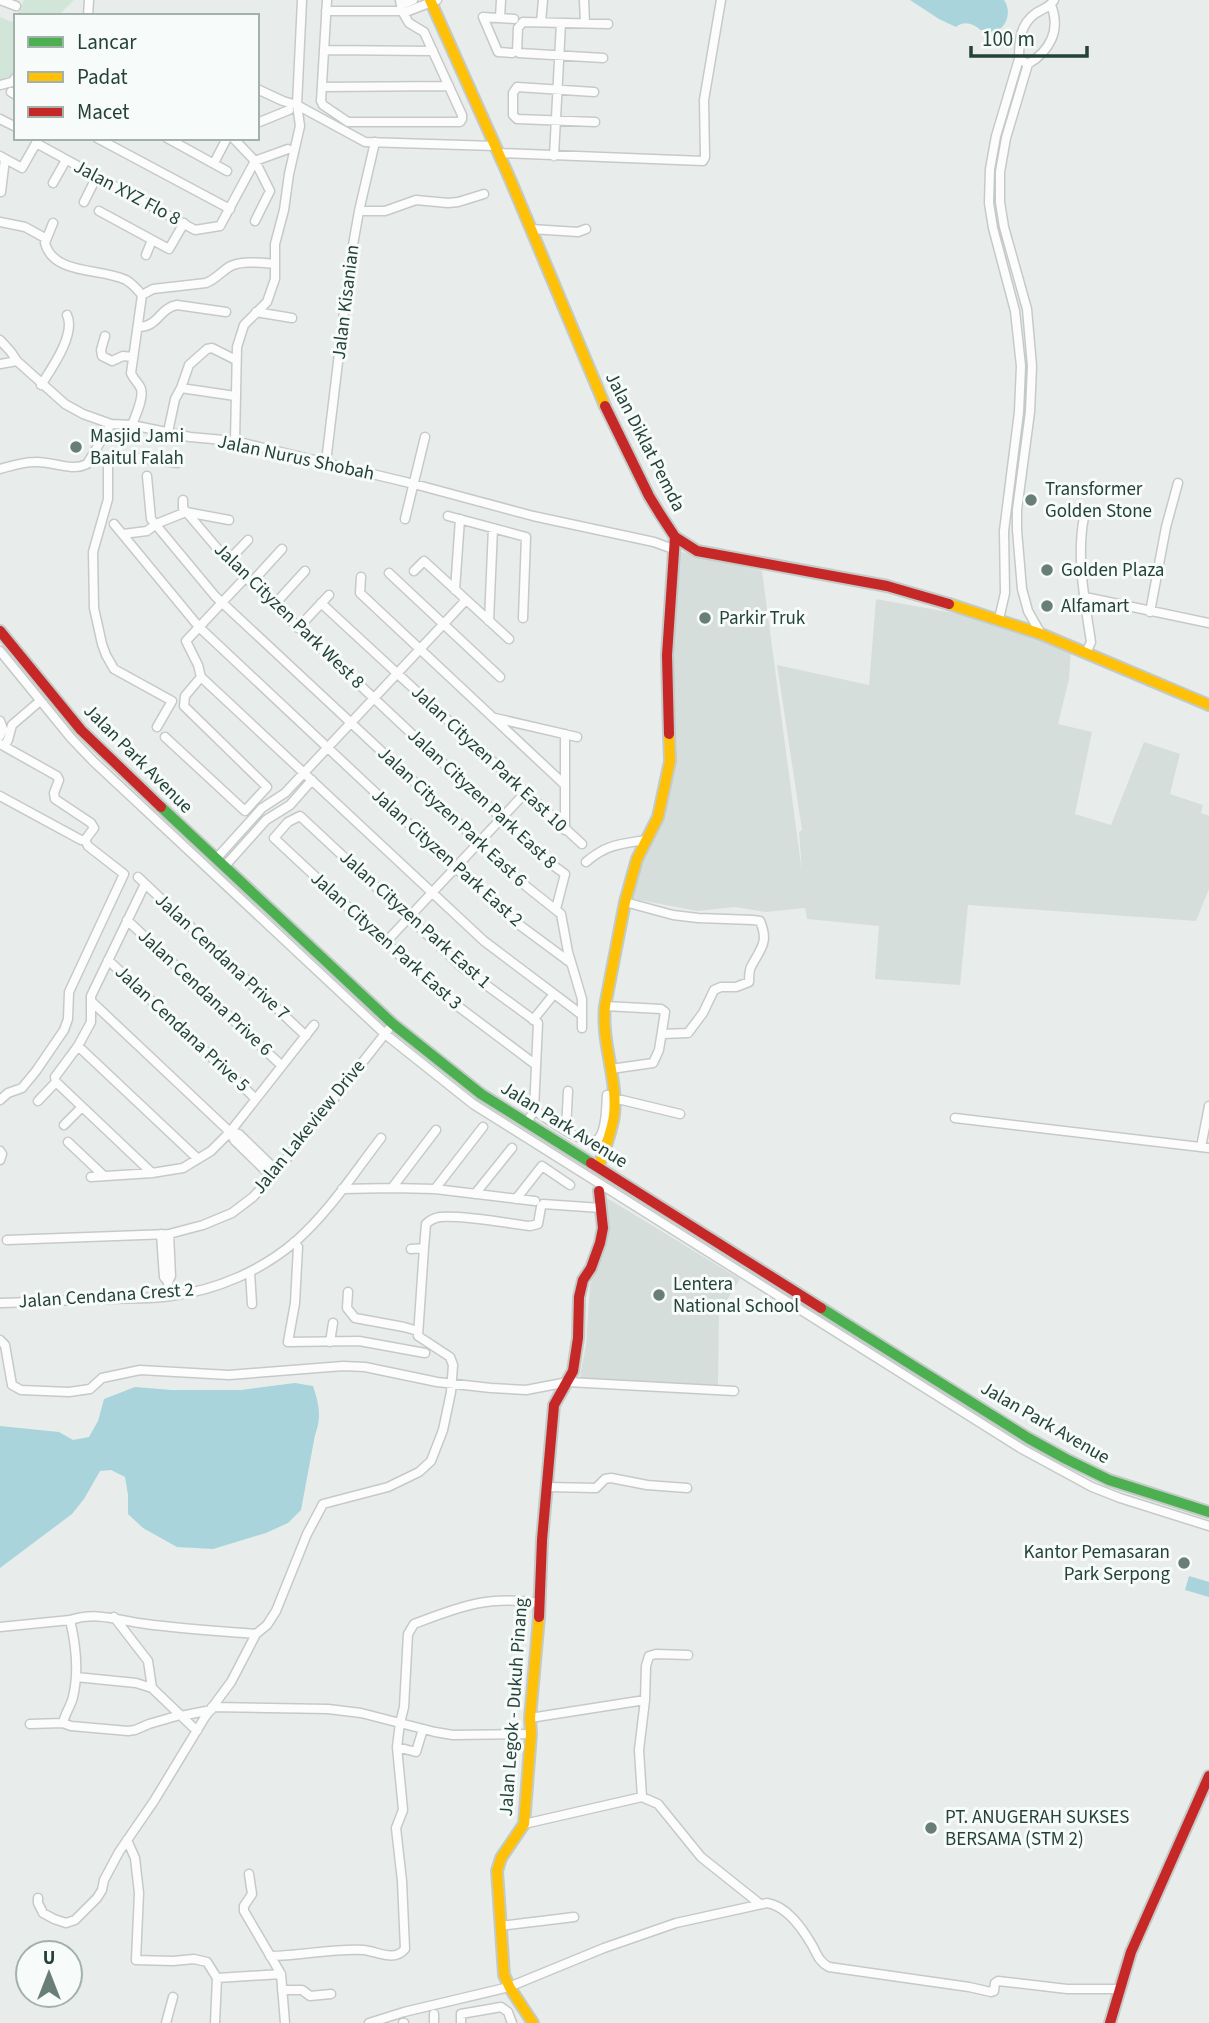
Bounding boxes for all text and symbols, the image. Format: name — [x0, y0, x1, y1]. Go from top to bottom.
legend — [14, 14, 259, 140]
scale bar — [971, 14, 1086, 58]
text: 100 m — [982, 24, 1035, 54]
text: Lancar — [77, 27, 137, 57]
text: Padat — [77, 62, 128, 92]
text: Macet — [77, 97, 129, 127]
street label: Jalan XYZ Flo 8 — [69, 154, 185, 232]
street label: Jalan Kisanian — [326, 243, 366, 361]
street label: Jalan Diklat Pemda — [598, 368, 692, 516]
place label: Masjid Jami Baitul Falah — [90, 423, 184, 472]
street label: Jalan Nurus Shobah — [215, 428, 377, 488]
marker: Masjid Jami Baitul Falah — [68, 439, 84, 455]
place label: Transformer Golden Stone — [1045, 476, 1152, 525]
marker: Transformer Golden Stone — [1023, 492, 1039, 508]
street label: Jalan Cityzen Park West 8 — [208, 537, 370, 695]
place label: Golden Plaza — [1061, 557, 1164, 584]
marker: Golden Plaza — [1039, 562, 1055, 578]
place label: Alfamart — [1061, 593, 1130, 620]
marker: Alfamart — [1039, 598, 1055, 614]
place label: Parkir Truk — [719, 605, 806, 632]
marker: Parkir Truk — [697, 610, 713, 626]
street label: Jalan Cityzen Park East 10 — [405, 679, 573, 839]
street label: Jalan Park Avenue — [77, 698, 199, 820]
street label: Jalan Cityzen Park East 8 — [401, 723, 563, 875]
street label: Jalan Cityzen Park East 6 — [371, 741, 533, 893]
street label: Jalan Cityzen Park East 2 — [365, 783, 529, 933]
street label: Jalan Cityzen Park East 1 — [333, 845, 497, 995]
street label: Jalan Cityzen Park East 3 — [304, 866, 468, 1016]
street label: Jalan Cendana Prive 7 — [149, 887, 295, 1027]
street label: Jalan Cendana Prive 6 — [132, 923, 278, 1063]
street label: Jalan Cendana Prive 5 — [109, 959, 255, 1099]
street label: Jalan Lakeview Drive — [246, 1054, 372, 1200]
street label: Jalan Park Avenue — [495, 1075, 633, 1175]
place label: Lentera National School — [673, 1271, 799, 1320]
street label: Jalan Cendana Crest 2 — [17, 1276, 195, 1316]
marker: Lentera National School — [651, 1287, 667, 1303]
street label: Jalan Park Avenue — [975, 1375, 1115, 1471]
place label: Kantor Pemasaran Park Serpong — [1023, 1539, 1170, 1588]
marker: Kantor Pemasaran Park Serpong — [1176, 1555, 1192, 1571]
street label: Jalan Legok - Dukuh Pinang — [493, 1596, 535, 1817]
place label: PT. ANUGERAH SUKSES BERSAMA (STM 2) — [945, 1804, 1129, 1853]
marker: PT. ANUGERAH SUKSES BERSAMA (STM 2) — [923, 1820, 939, 1836]
north arrow — [14, 1939, 84, 2009]
text: U — [43, 1945, 55, 1972]

